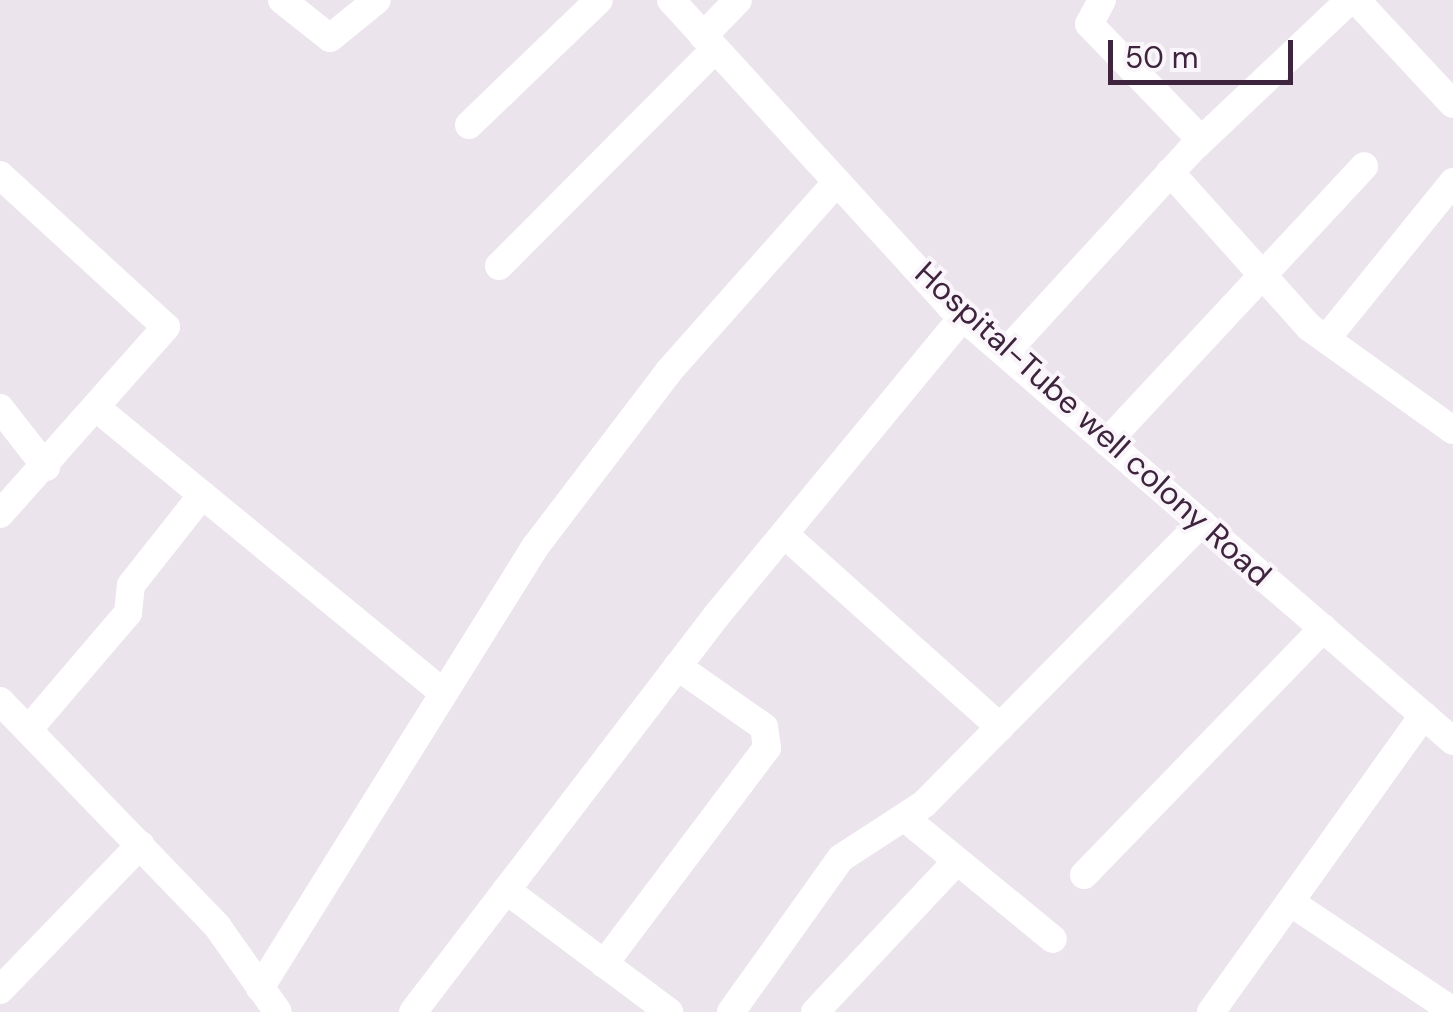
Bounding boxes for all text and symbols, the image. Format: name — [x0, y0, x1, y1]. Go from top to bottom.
scale bar — [1113, 20, 1298, 82]
text: 50 m — [1125, 38, 1199, 77]
street label: Hospital-Tube well colony Road — [907, 254, 1279, 594]

